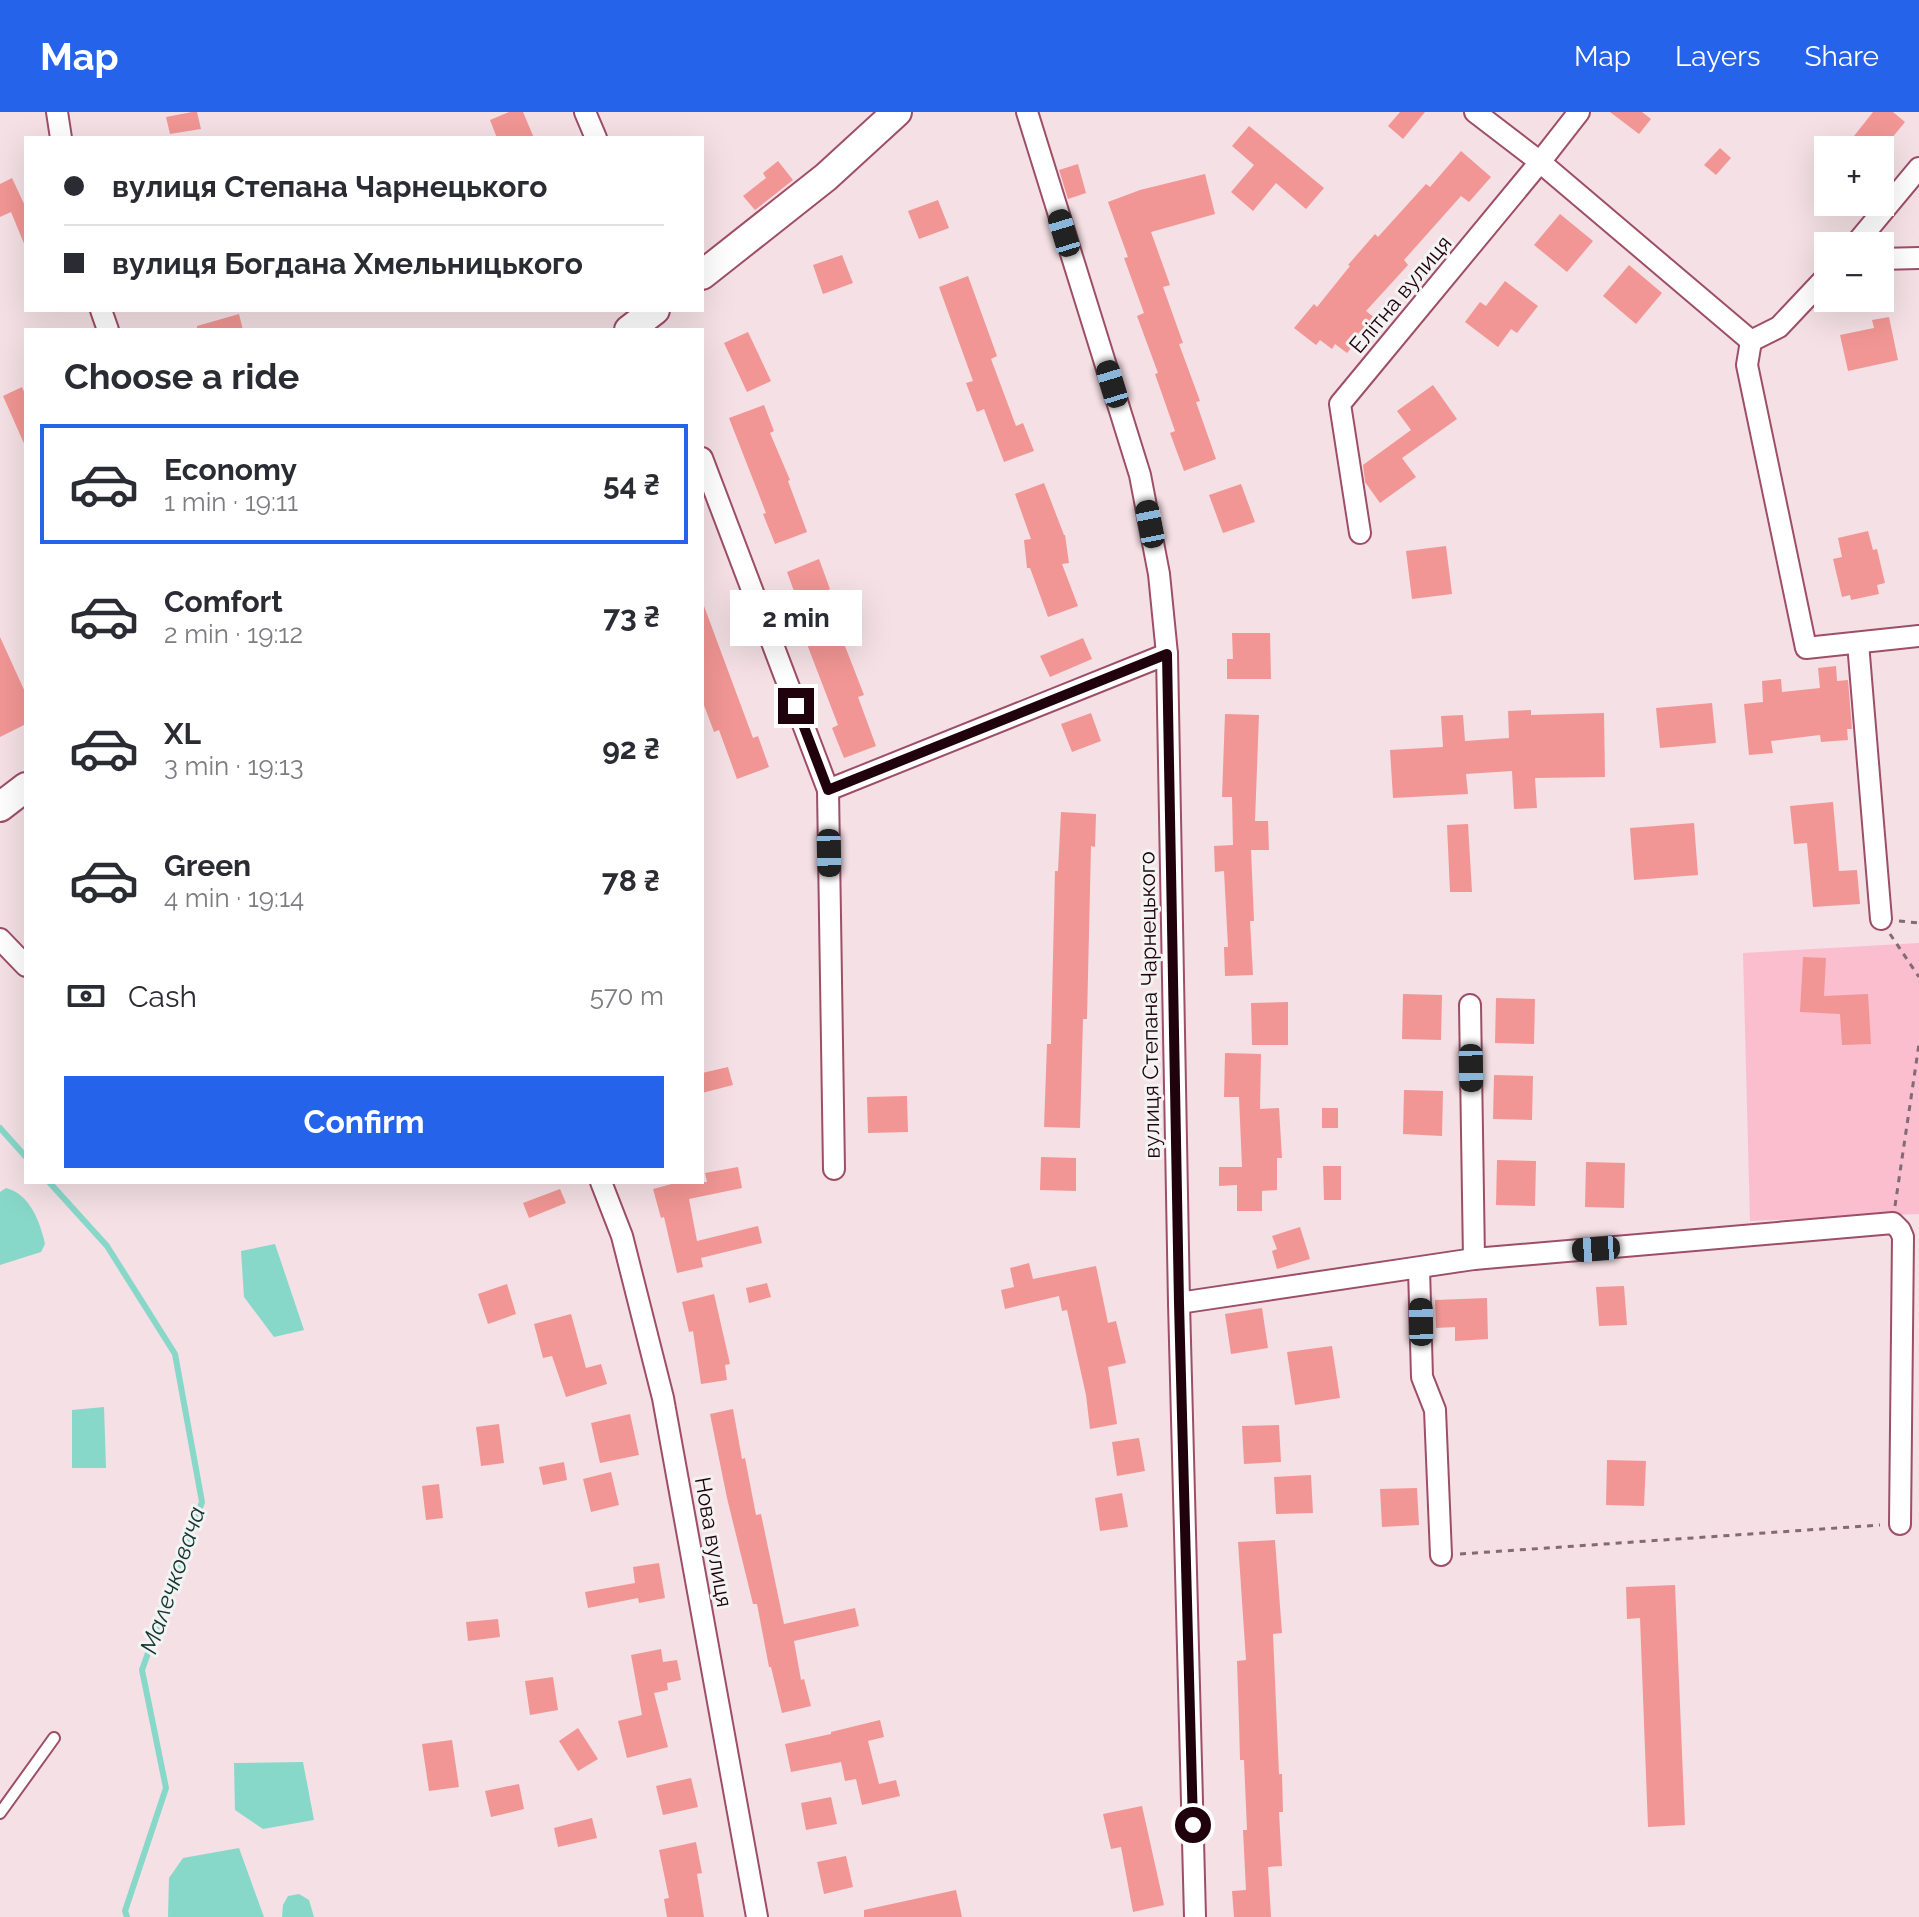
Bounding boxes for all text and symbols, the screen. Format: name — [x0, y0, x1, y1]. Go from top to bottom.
text: Map — [40, 34, 119, 79]
text: Map — [1574, 40, 1631, 73]
text: Layers — [1675, 40, 1761, 73]
text: Share — [1805, 40, 1879, 73]
map controls — [1814, 136, 1894, 312]
button: + — [1814, 136, 1894, 216]
text: вулиця Степана Чарнецького — [112, 169, 547, 204]
car — [1046, 207, 1082, 259]
street label: Елітна вулиця — [1343, 230, 1457, 358]
button: − — [1814, 232, 1894, 312]
text: вулиця Богдана Хмельницького — [112, 246, 583, 281]
text: Choose a ride — [64, 355, 299, 397]
car — [1094, 358, 1130, 410]
icon: car — [68, 448, 140, 520]
text: Economy — [164, 452, 297, 487]
text: 54 ₴ — [603, 467, 660, 502]
text: 1 min · 19:11 — [164, 487, 298, 517]
car — [1134, 498, 1166, 550]
icon: car — [68, 580, 140, 652]
text: Comfort — [164, 584, 283, 619]
callout: 2 min — [730, 590, 862, 646]
text: 73 ₴ — [603, 599, 660, 634]
text: 2 min — [762, 603, 830, 633]
text: 2 min · 19:12 — [164, 619, 303, 649]
route end — [778, 688, 814, 724]
icon: car — [68, 712, 140, 784]
text: XL — [164, 716, 201, 751]
text: 92 ₴ — [602, 731, 660, 766]
text: 3 min · 19:13 — [164, 751, 304, 781]
car — [817, 829, 841, 877]
icon: car — [68, 844, 140, 916]
text: Green — [164, 848, 251, 883]
street label: вулиця Степана Чарнецького — [1133, 851, 1165, 1159]
text: 78 ₴ — [602, 863, 660, 898]
text: 4 min · 19:14 — [164, 883, 304, 913]
icon: cash — [64, 974, 108, 1018]
text: Cash — [128, 979, 197, 1014]
text: 570 m — [590, 981, 664, 1011]
car — [1459, 1044, 1483, 1092]
button: Confirm — [64, 1076, 664, 1168]
car — [1571, 1235, 1621, 1263]
car — [1409, 1298, 1433, 1346]
street label: Нова вулиця — [690, 1475, 738, 1609]
water label: Малечковача — [134, 1503, 211, 1657]
route start — [1175, 1807, 1211, 1843]

